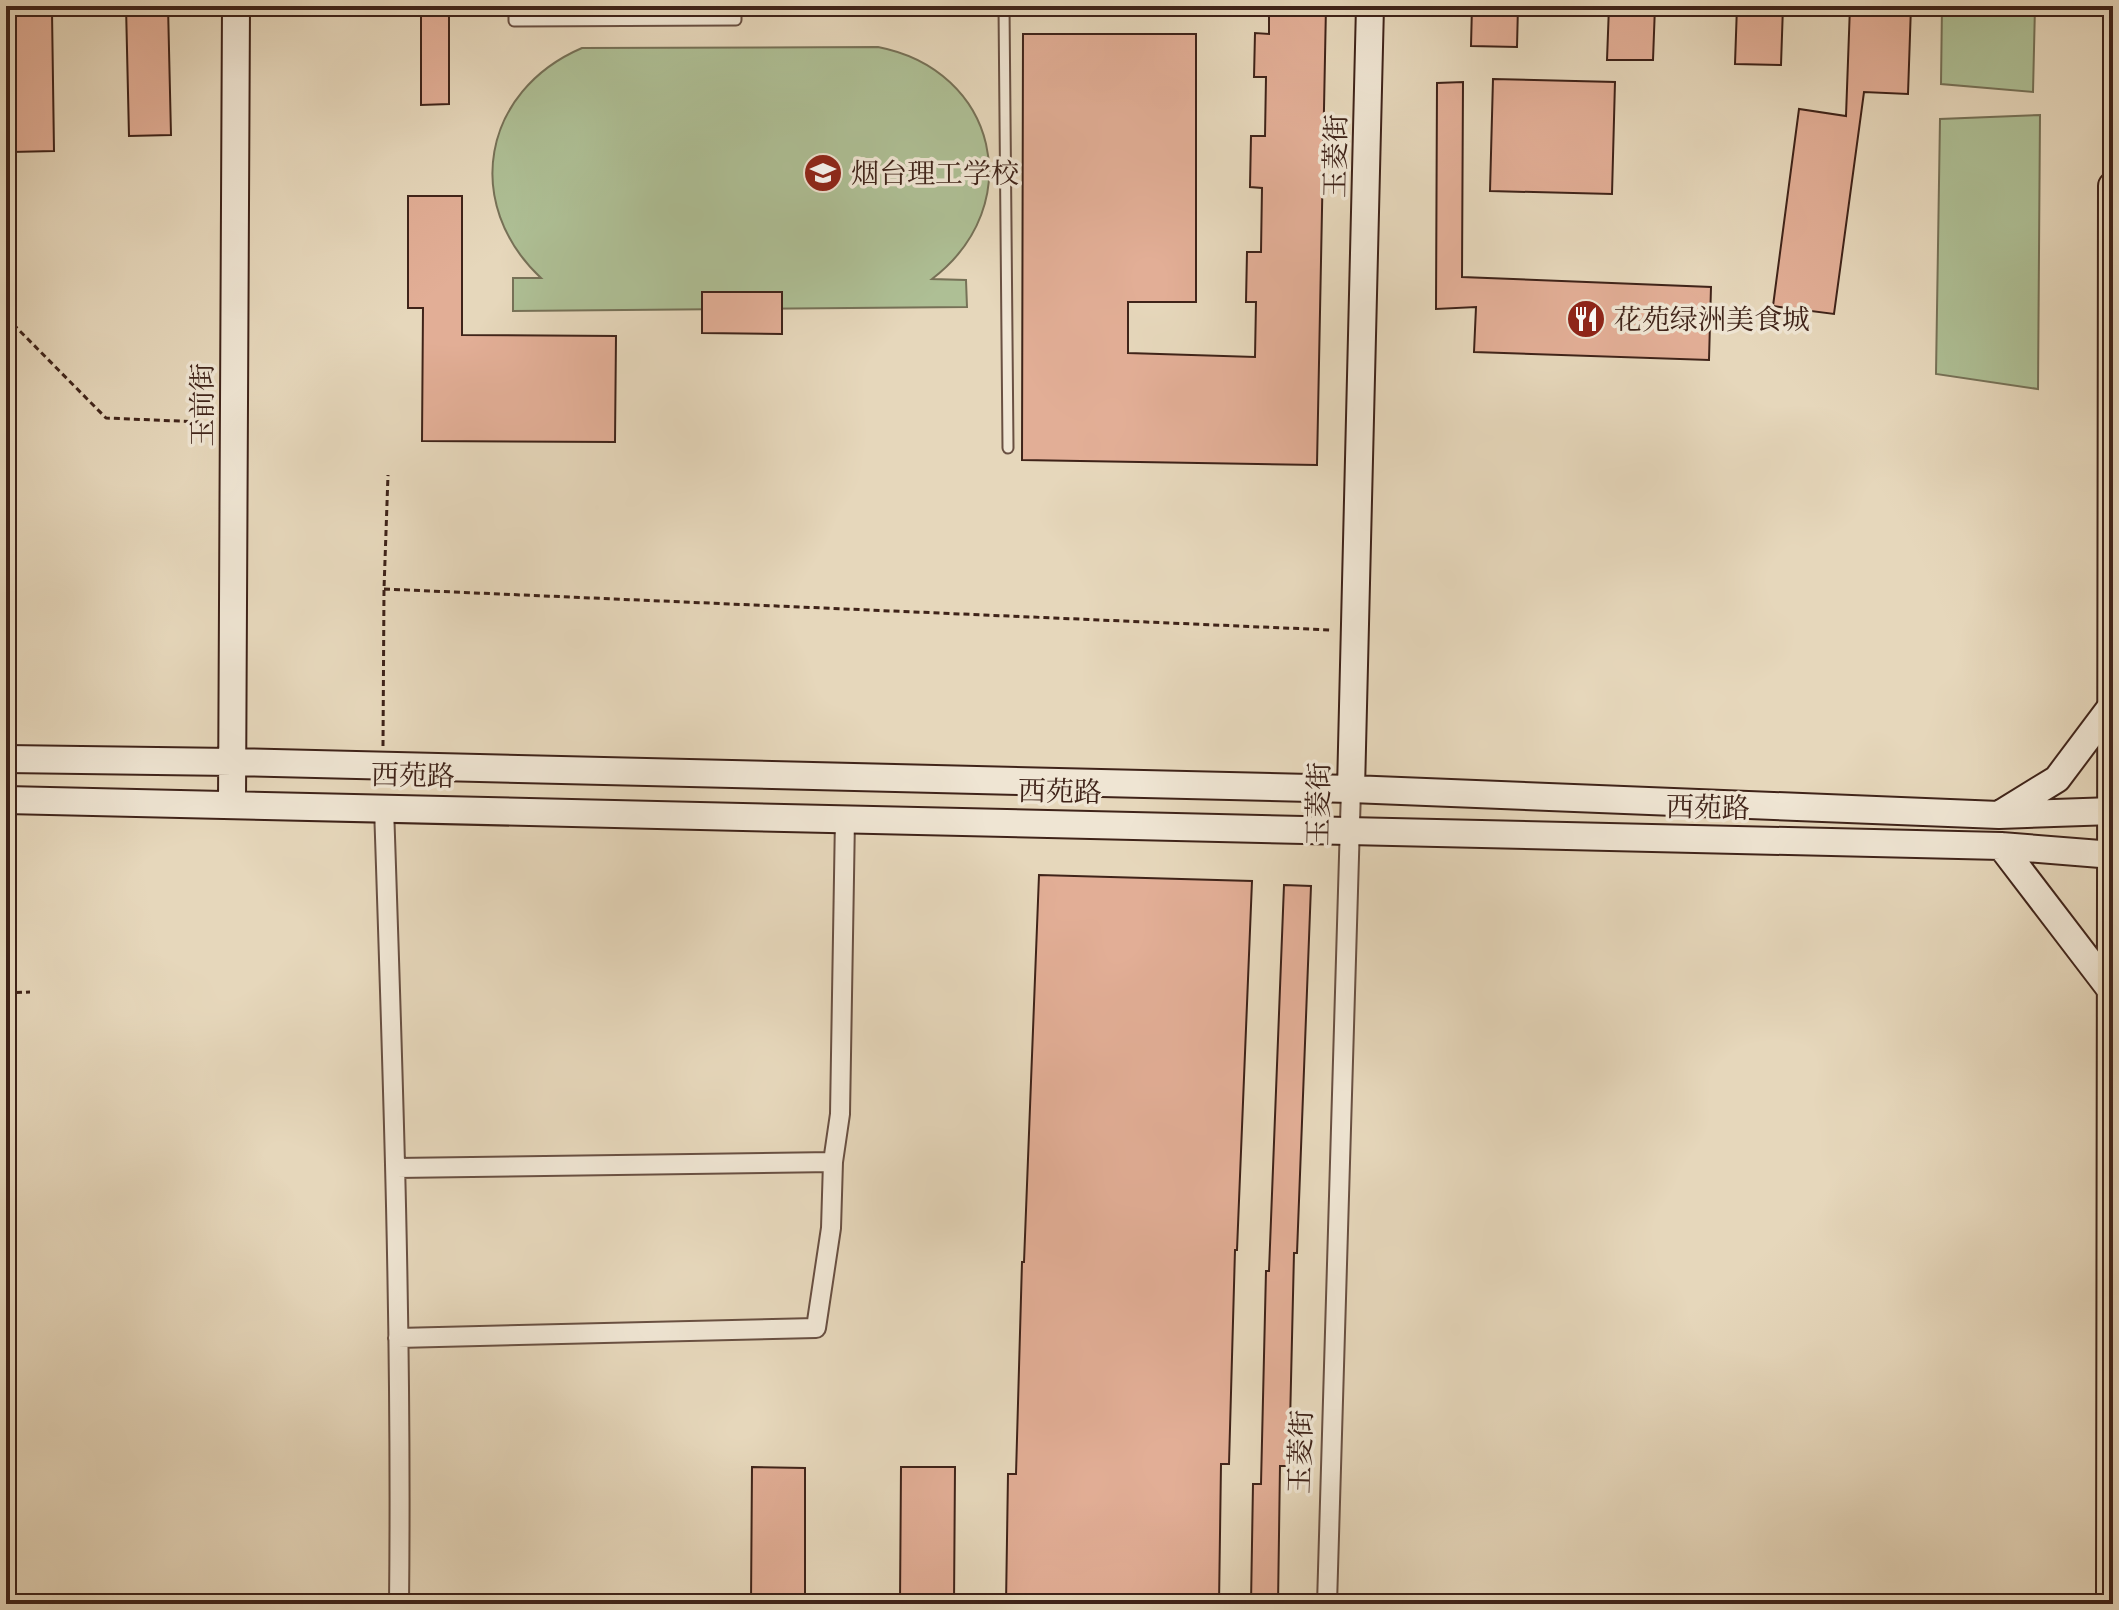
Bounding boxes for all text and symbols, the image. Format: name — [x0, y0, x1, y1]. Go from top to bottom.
street label: 玉菱街 — [1313, 114, 1356, 198]
school or university icon: 烟台理工学校 — [802, 152, 844, 194]
place label: 烟台理工学校 — [851, 152, 1019, 193]
restaurant icon: 花苑绿洲美食城 — [1565, 298, 1607, 340]
place label: 花苑绿洲美食城 — [1614, 298, 1810, 339]
street label: 玉前街 — [181, 363, 222, 447]
street label: 西苑路 — [371, 753, 455, 796]
street label: 玉菱街 — [1296, 762, 1339, 846]
street label: 西苑路 — [1018, 769, 1102, 812]
street label: 西苑路 — [1666, 785, 1750, 828]
street label: 玉菱街 — [1278, 1409, 1321, 1495]

